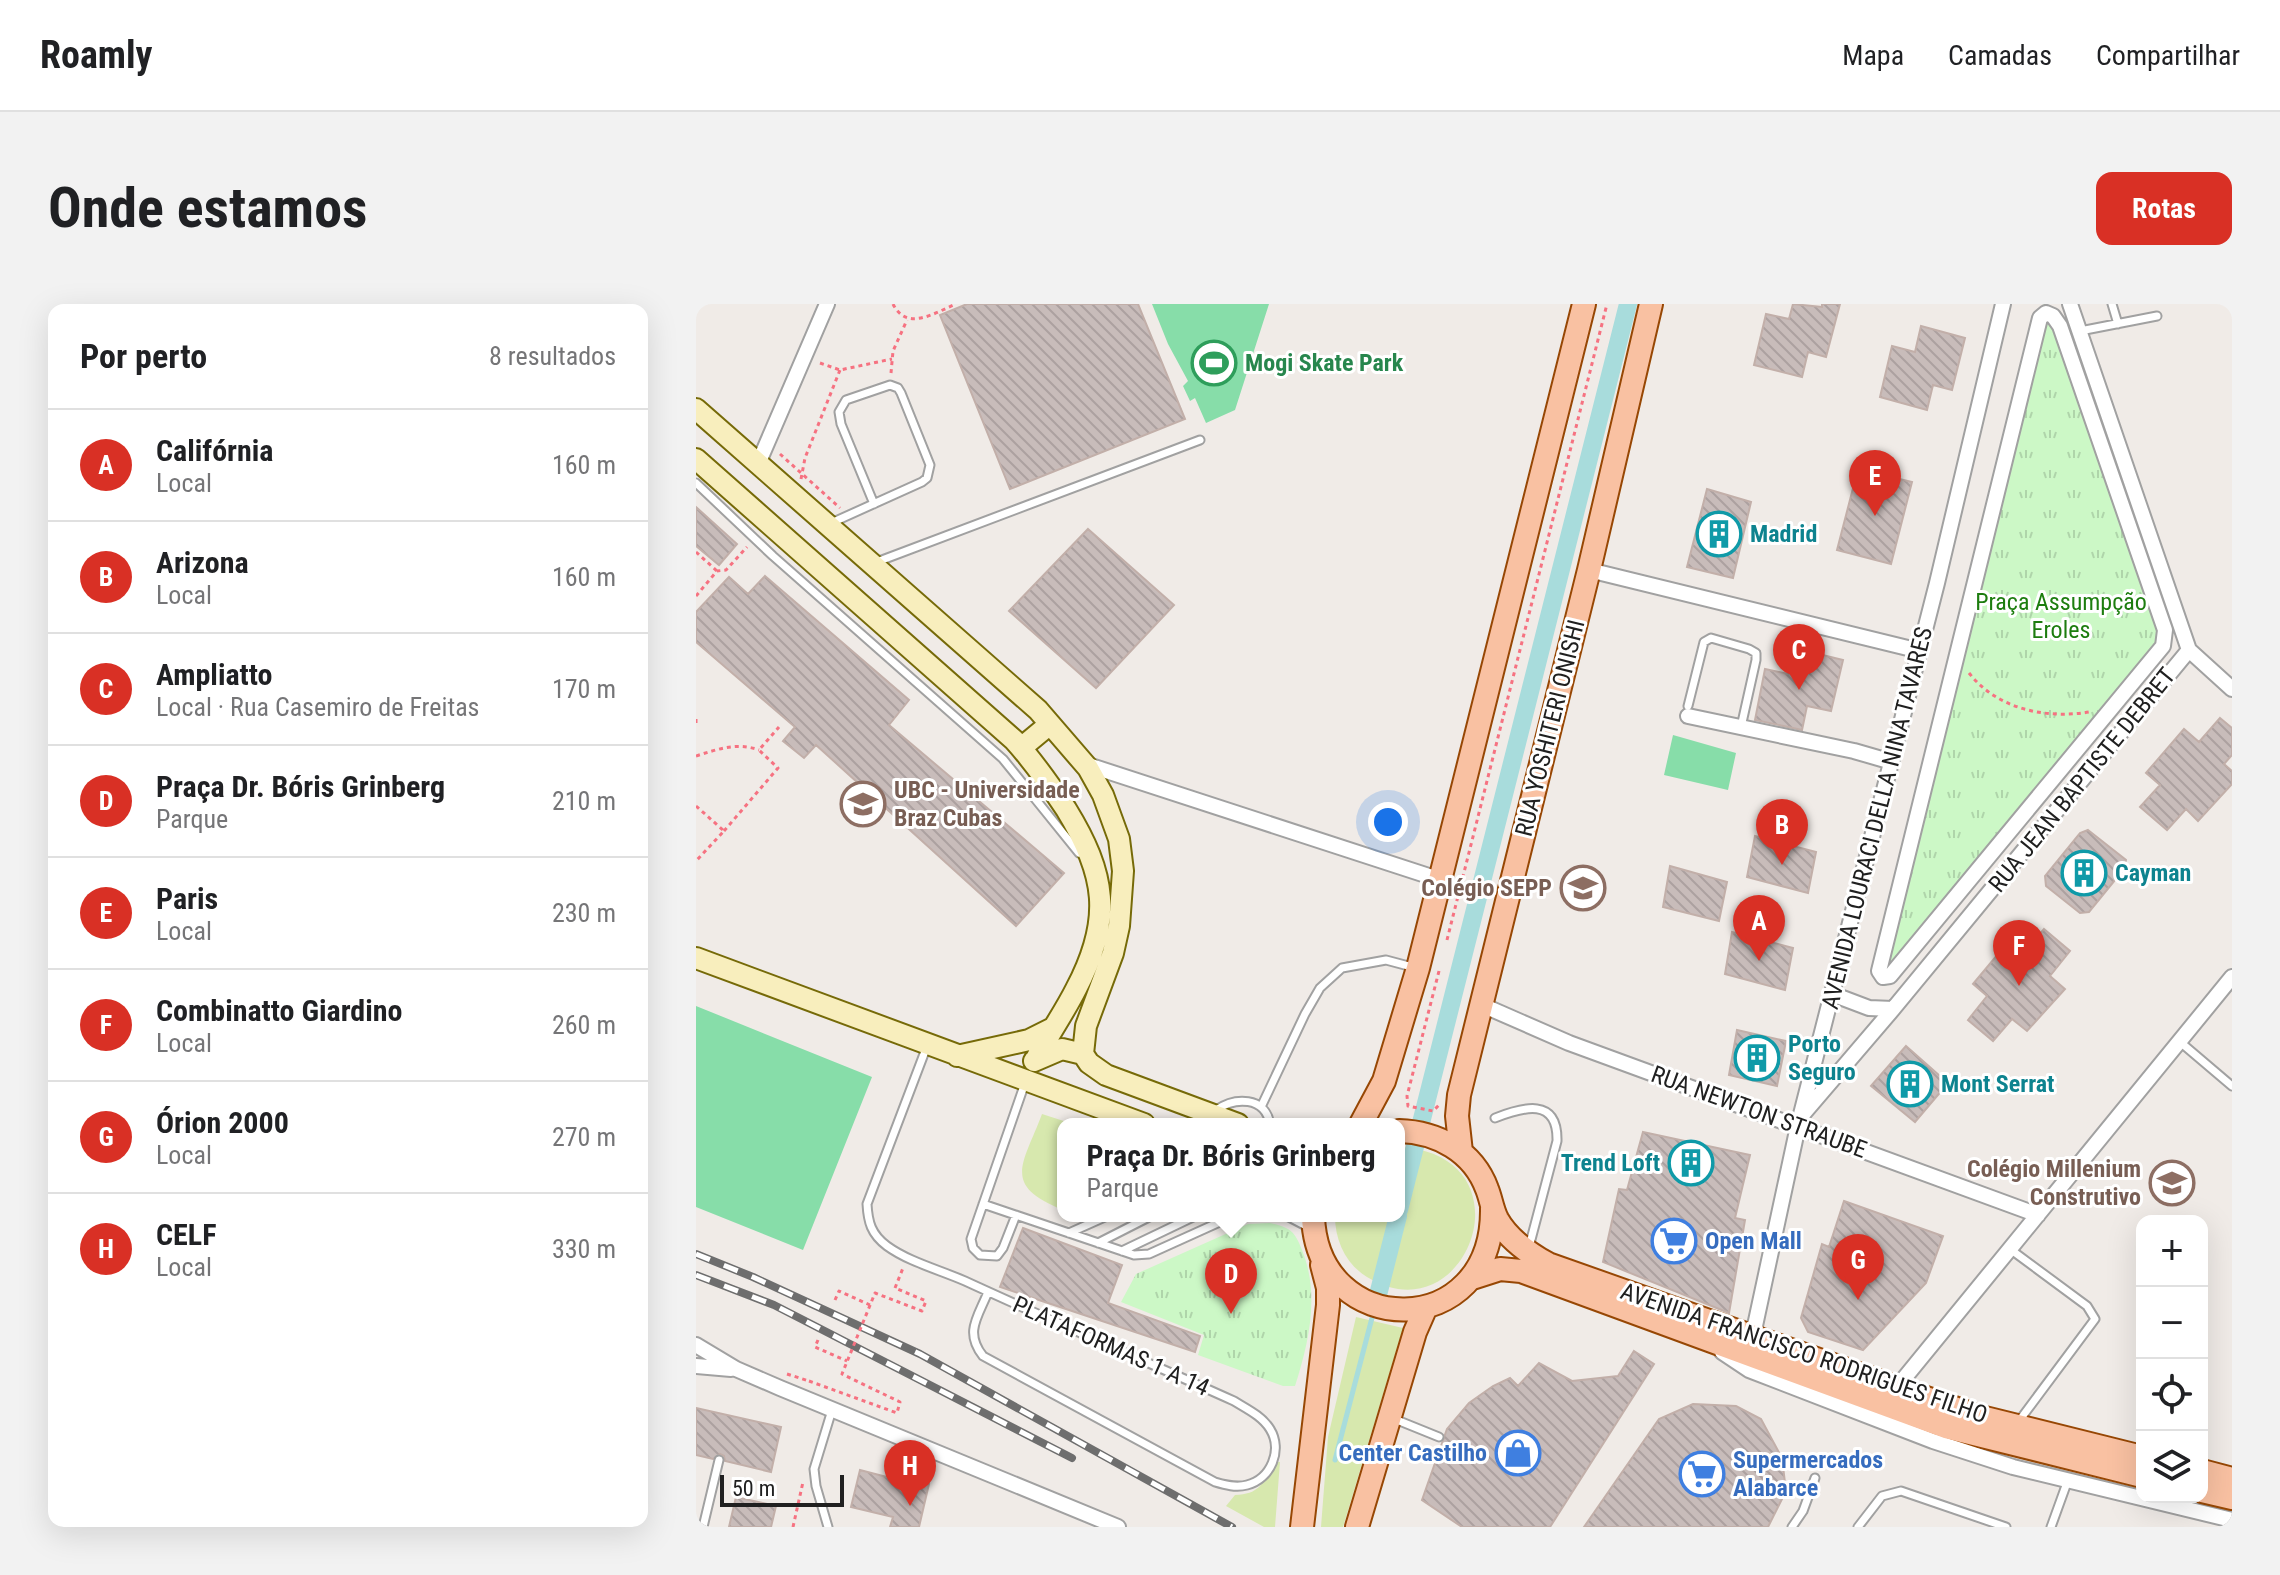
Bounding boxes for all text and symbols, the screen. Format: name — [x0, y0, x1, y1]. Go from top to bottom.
text: Roamly — [40, 33, 153, 77]
text: Mapa — [1842, 39, 1904, 72]
text: Camadas — [1948, 39, 2052, 72]
text: Compartilhar — [2096, 39, 2240, 72]
button: Rotas — [2096, 172, 2232, 245]
text: Onde estamos — [48, 175, 367, 241]
text: Por perto — [80, 336, 207, 376]
sports icon: Mogi Skate Park — [1190, 339, 1238, 387]
text: 8 resultados — [489, 341, 616, 371]
place label: Mogi Skate Park — [1245, 349, 1404, 377]
text: Califórnia — [156, 433, 274, 468]
text: A — [98, 450, 114, 480]
text: 160 m — [552, 450, 616, 480]
pin: E — [1849, 450, 1901, 516]
text: Local — [156, 468, 212, 498]
building icon: Madrid — [1695, 510, 1743, 558]
place label: Madrid — [1750, 520, 1817, 548]
text: Arizona — [156, 545, 249, 580]
text: B — [99, 562, 113, 592]
text: 160 m — [552, 562, 616, 592]
text: Local — [156, 580, 212, 610]
park label: Praça Assumpção Eroles — [1975, 588, 2147, 644]
street label: RUA YOSHITERI ONISHI — [1510, 617, 1590, 839]
pin: C — [1773, 624, 1825, 690]
street label: AVENIDA LOURACI DELLA NINA TAVARES — [1816, 624, 1938, 1012]
text: Ampliatto — [156, 657, 272, 692]
street label: RUA JEAN BAPTISTE DEBRET — [1983, 662, 2181, 898]
text: C — [99, 674, 113, 704]
text: 170 m — [552, 674, 616, 704]
text: Local · Rua Casemiro de Freitas — [156, 692, 479, 722]
text: Praça Dr. Bóris Grinberg — [156, 769, 445, 804]
place label: UBC - Universidade Braz Cubas — [894, 776, 1080, 832]
school or university icon: UBC - Universidade Braz Cubas — [839, 780, 887, 828]
text: D — [99, 786, 113, 816]
text: 210 m — [552, 786, 616, 816]
pin: B — [1756, 799, 1808, 865]
your location — [1368, 802, 1408, 842]
text: Parque — [156, 804, 228, 834]
building icon: Cayman — [2060, 849, 2108, 897]
place label: Cayman — [2115, 859, 2191, 887]
school or university icon: Colégio SEPP — [1559, 864, 1607, 912]
place label: Colégio SEPP — [1421, 874, 1552, 902]
text: Paris — [156, 881, 218, 916]
pin: A — [1733, 895, 1785, 961]
text: E — [100, 898, 112, 928]
text: 230 m — [552, 898, 616, 928]
text: Local — [156, 916, 212, 946]
pin: F — [1993, 920, 2045, 986]
text: Combinatto Giardino — [156, 993, 402, 1028]
text: F — [100, 1010, 112, 1040]
text: 260 m — [552, 1010, 616, 1040]
text: Local — [156, 1028, 212, 1058]
place label: Porto Seguro — [1788, 1030, 1856, 1086]
building icon: Porto Seguro — [1733, 1034, 1781, 1082]
street label: RUA NEWTON STRAUBE — [1647, 1060, 1871, 1164]
building icon: Mont Serrat — [1886, 1060, 1934, 1108]
place label: Mont Serrat — [1941, 1070, 2054, 1098]
text: Órion 2000 — [156, 1105, 289, 1140]
popup — [1057, 1118, 1405, 1222]
text: G — [98, 1122, 114, 1152]
text: 270 m — [552, 1122, 616, 1152]
text: Praça Dr. Bóris Grinberg — [1086, 1138, 1376, 1173]
building icon: Trend Loft — [1667, 1139, 1715, 1187]
text: Local — [156, 1140, 212, 1170]
place label: Trend Loft — [1561, 1149, 1660, 1177]
place label: Colégio Millenium Construtivo — [1967, 1155, 2141, 1211]
school or university icon: Colégio Millenium Construtivo — [2148, 1159, 2196, 1207]
text: Parque — [1086, 1173, 1159, 1203]
map controls — [2136, 1215, 2208, 1503]
button: + — [2136, 1215, 2208, 1287]
text: CELF — [156, 1217, 216, 1252]
supermarket icon: Open Mall — [1650, 1217, 1698, 1265]
place label: Open Mall — [1705, 1227, 1802, 1255]
text: H — [98, 1234, 114, 1264]
text: 330 m — [552, 1234, 616, 1264]
pin: G — [1832, 1234, 1884, 1300]
pin: D — [1205, 1248, 1257, 1314]
text: Local — [156, 1252, 212, 1282]
street label: AVENIDA FRANCISCO RODRIGUES FILHO — [1617, 1277, 1991, 1429]
button: − — [2136, 1287, 2208, 1359]
street label: PLATAFORMAS 1 A 14 — [1009, 1290, 1214, 1402]
button: locate — [2136, 1359, 2208, 1431]
shop icon: Center Castilho — [1494, 1429, 1542, 1477]
button: layers — [2136, 1431, 2208, 1503]
place label: Center Castilho — [1339, 1439, 1487, 1467]
pin: H — [884, 1440, 936, 1506]
place label: Supermercados Alabarce — [1733, 1446, 1883, 1502]
supermarket icon: Supermercados Alabarce — [1678, 1450, 1726, 1498]
scale bar — [720, 1471, 844, 1507]
text: 50 m — [732, 1476, 775, 1501]

